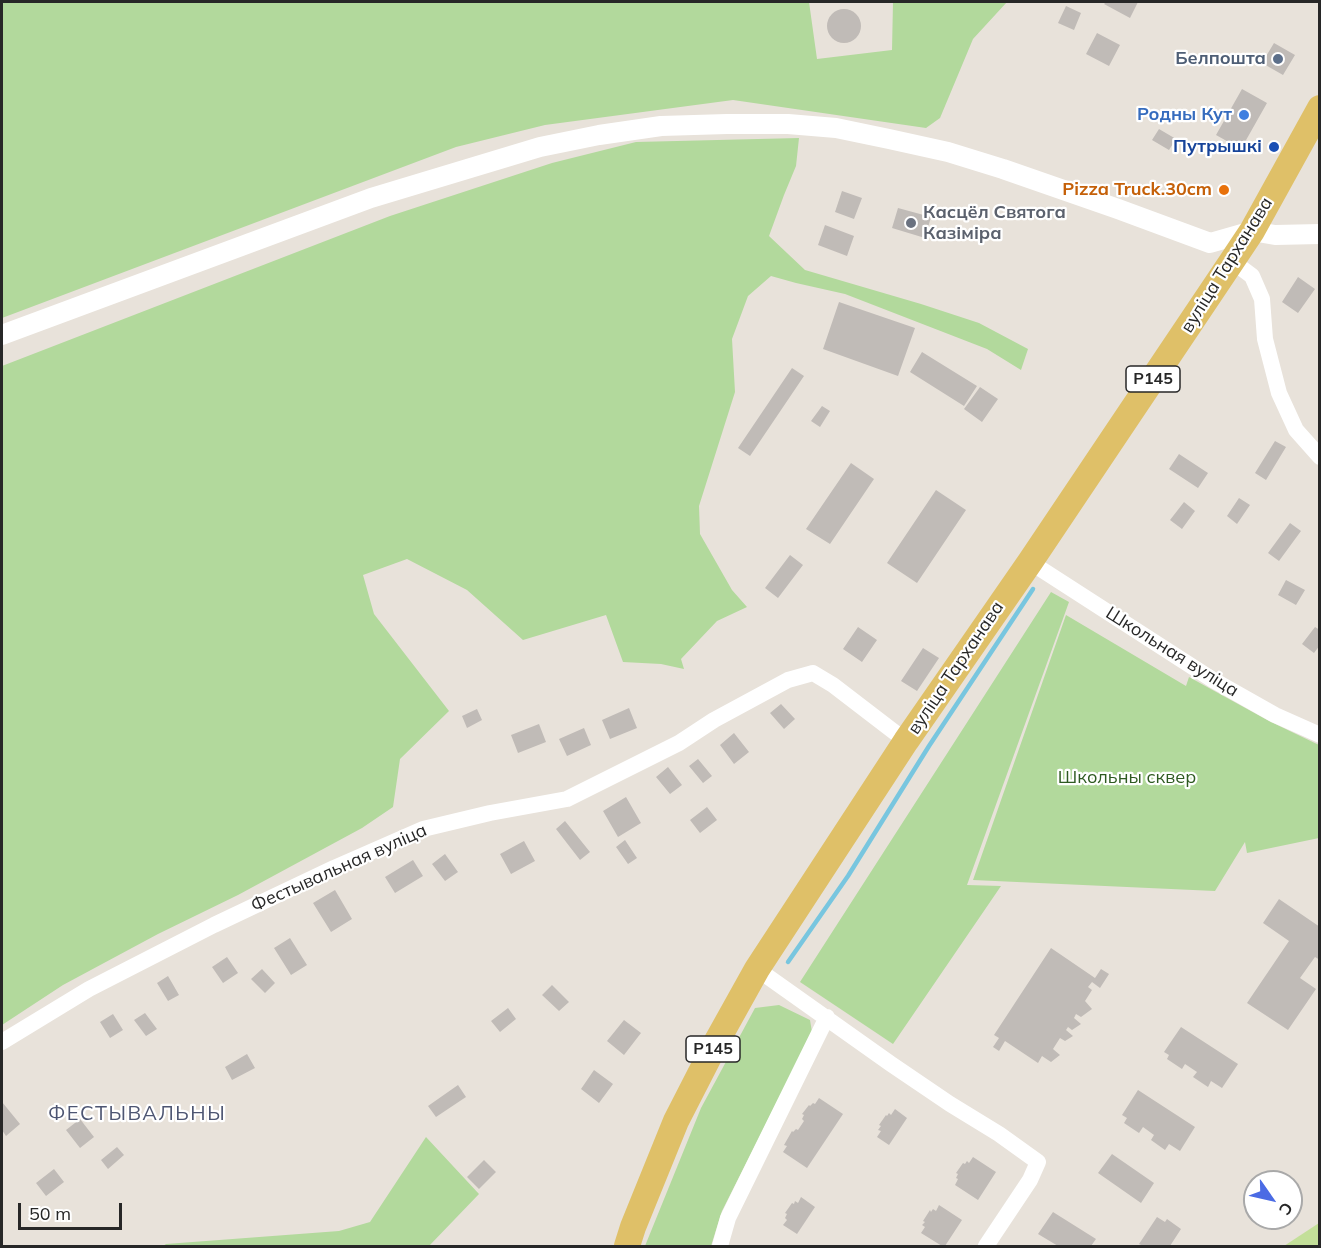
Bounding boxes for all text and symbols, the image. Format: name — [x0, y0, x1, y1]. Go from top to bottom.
place label: Белпошта — [1175, 48, 1266, 70]
marker: Белпошта — [1271, 52, 1285, 66]
place label: Родны Кут — [1137, 104, 1232, 126]
marker: Родны Кут — [1237, 108, 1251, 122]
place label: Путрышкі — [1173, 136, 1262, 158]
marker: Путрышкі — [1267, 140, 1281, 154]
place label: Pizza Truck.30cm — [1062, 179, 1212, 201]
marker: Pizza Truck.30cm — [1217, 183, 1231, 197]
street label: вуліца Тарханава — [1177, 193, 1277, 337]
place label: Касцёл Святога Казіміра — [923, 202, 1066, 244]
marker: Касцёл Святога Казіміра — [904, 216, 918, 230]
road number: Р145 — [1126, 366, 1180, 392]
street label: вуліца Тарханава — [904, 597, 1008, 739]
street label: Школьная вуліца — [1102, 602, 1242, 702]
park label: Школьны сквер — [1058, 767, 1196, 789]
street label: Фестывальная вуліца — [248, 819, 430, 917]
road number: Р145 — [686, 1036, 740, 1062]
district label: ФЕСТЫВАЛЬНЫ — [48, 1102, 226, 1126]
north arrow — [1243, 1170, 1303, 1230]
scale bar — [21, 1191, 124, 1229]
text: С — [1275, 1199, 1298, 1219]
text: 50 m — [29, 1202, 71, 1225]

